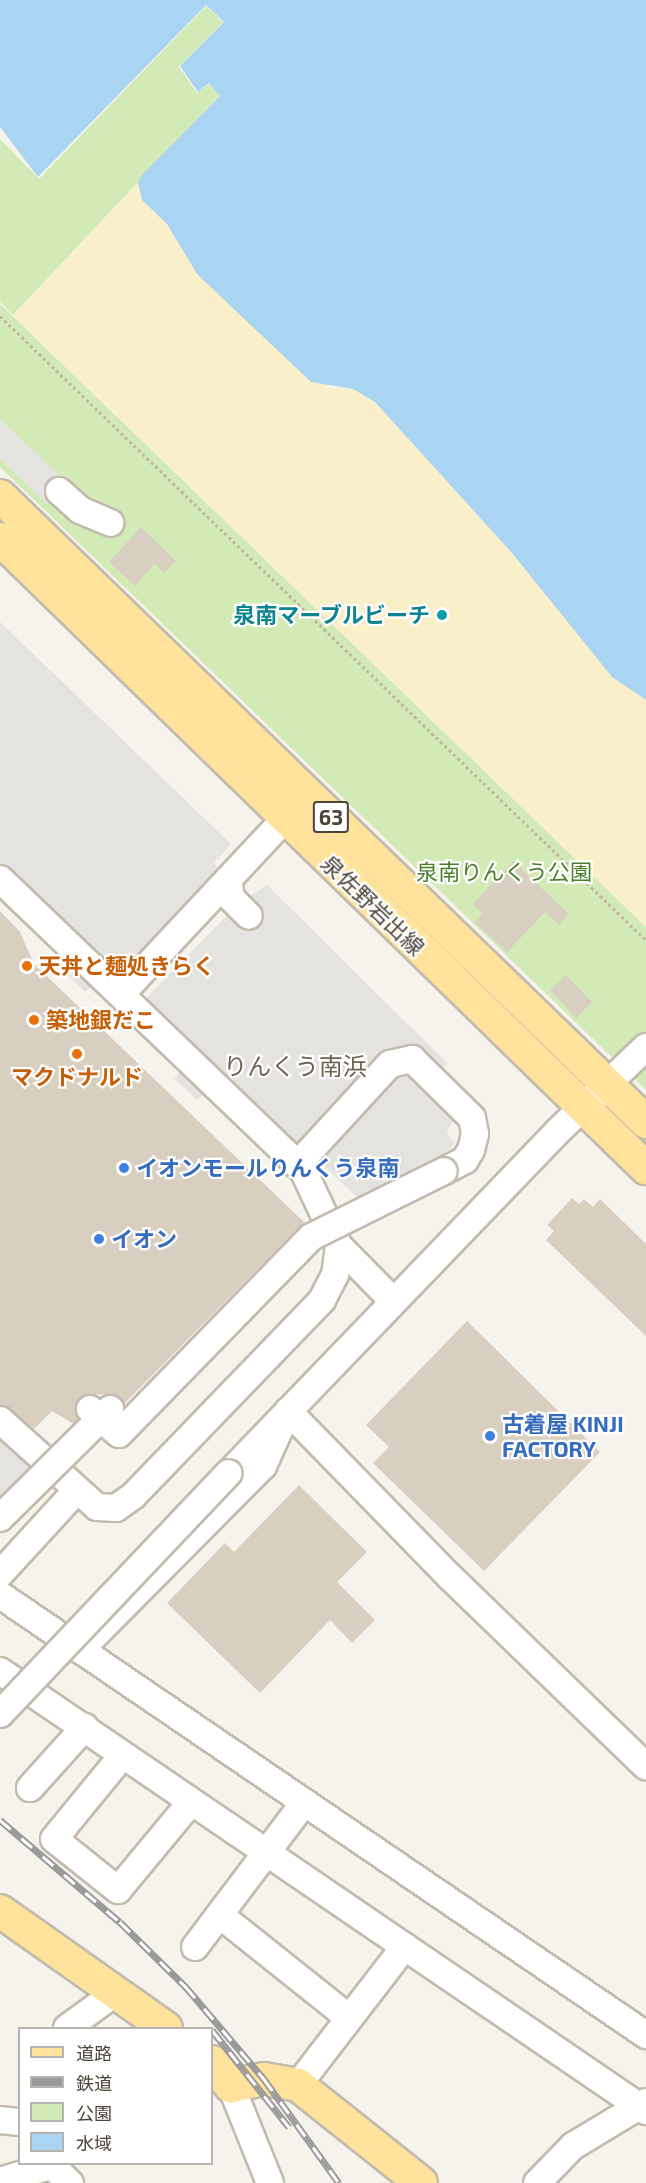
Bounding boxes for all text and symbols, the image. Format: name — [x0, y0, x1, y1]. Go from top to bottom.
place label: 泉南マーブルビーチ — [232, 602, 430, 628]
marker: 泉南マーブルビーチ — [435, 608, 449, 622]
road number: 63 — [312, 799, 350, 835]
street label: 泉佐野岩出線 — [316, 850, 430, 960]
park label: 泉南りんくう公園 — [416, 859, 592, 885]
place label: 天丼と麺処きらく — [39, 953, 215, 979]
marker: 天丼と麺処きらく — [20, 959, 34, 973]
place label: 築地銀だこ — [46, 1007, 156, 1033]
marker: 築地銀だこ — [27, 1013, 41, 1027]
marker: マクドナルド — [70, 1047, 84, 1061]
district label: りんくう南浜 — [223, 1052, 367, 1080]
place label: マクドナルド — [11, 1064, 143, 1090]
place label: イオンモールりんくう泉南 — [136, 1155, 400, 1181]
marker: イオンモールりんくう泉南 — [117, 1161, 131, 1175]
place label: イオン — [111, 1226, 177, 1252]
marker: イオン — [92, 1232, 106, 1246]
place label: 古着屋 KINJI FACTORY — [502, 1410, 624, 1462]
marker: 古着屋 KINJI FACTORY — [483, 1429, 497, 1443]
legend — [18, 2027, 213, 2165]
text: 道路 — [76, 2042, 112, 2064]
text: 鉄道 — [76, 2072, 112, 2094]
text: 公園 — [76, 2102, 112, 2124]
text: 水域 — [76, 2132, 112, 2154]

